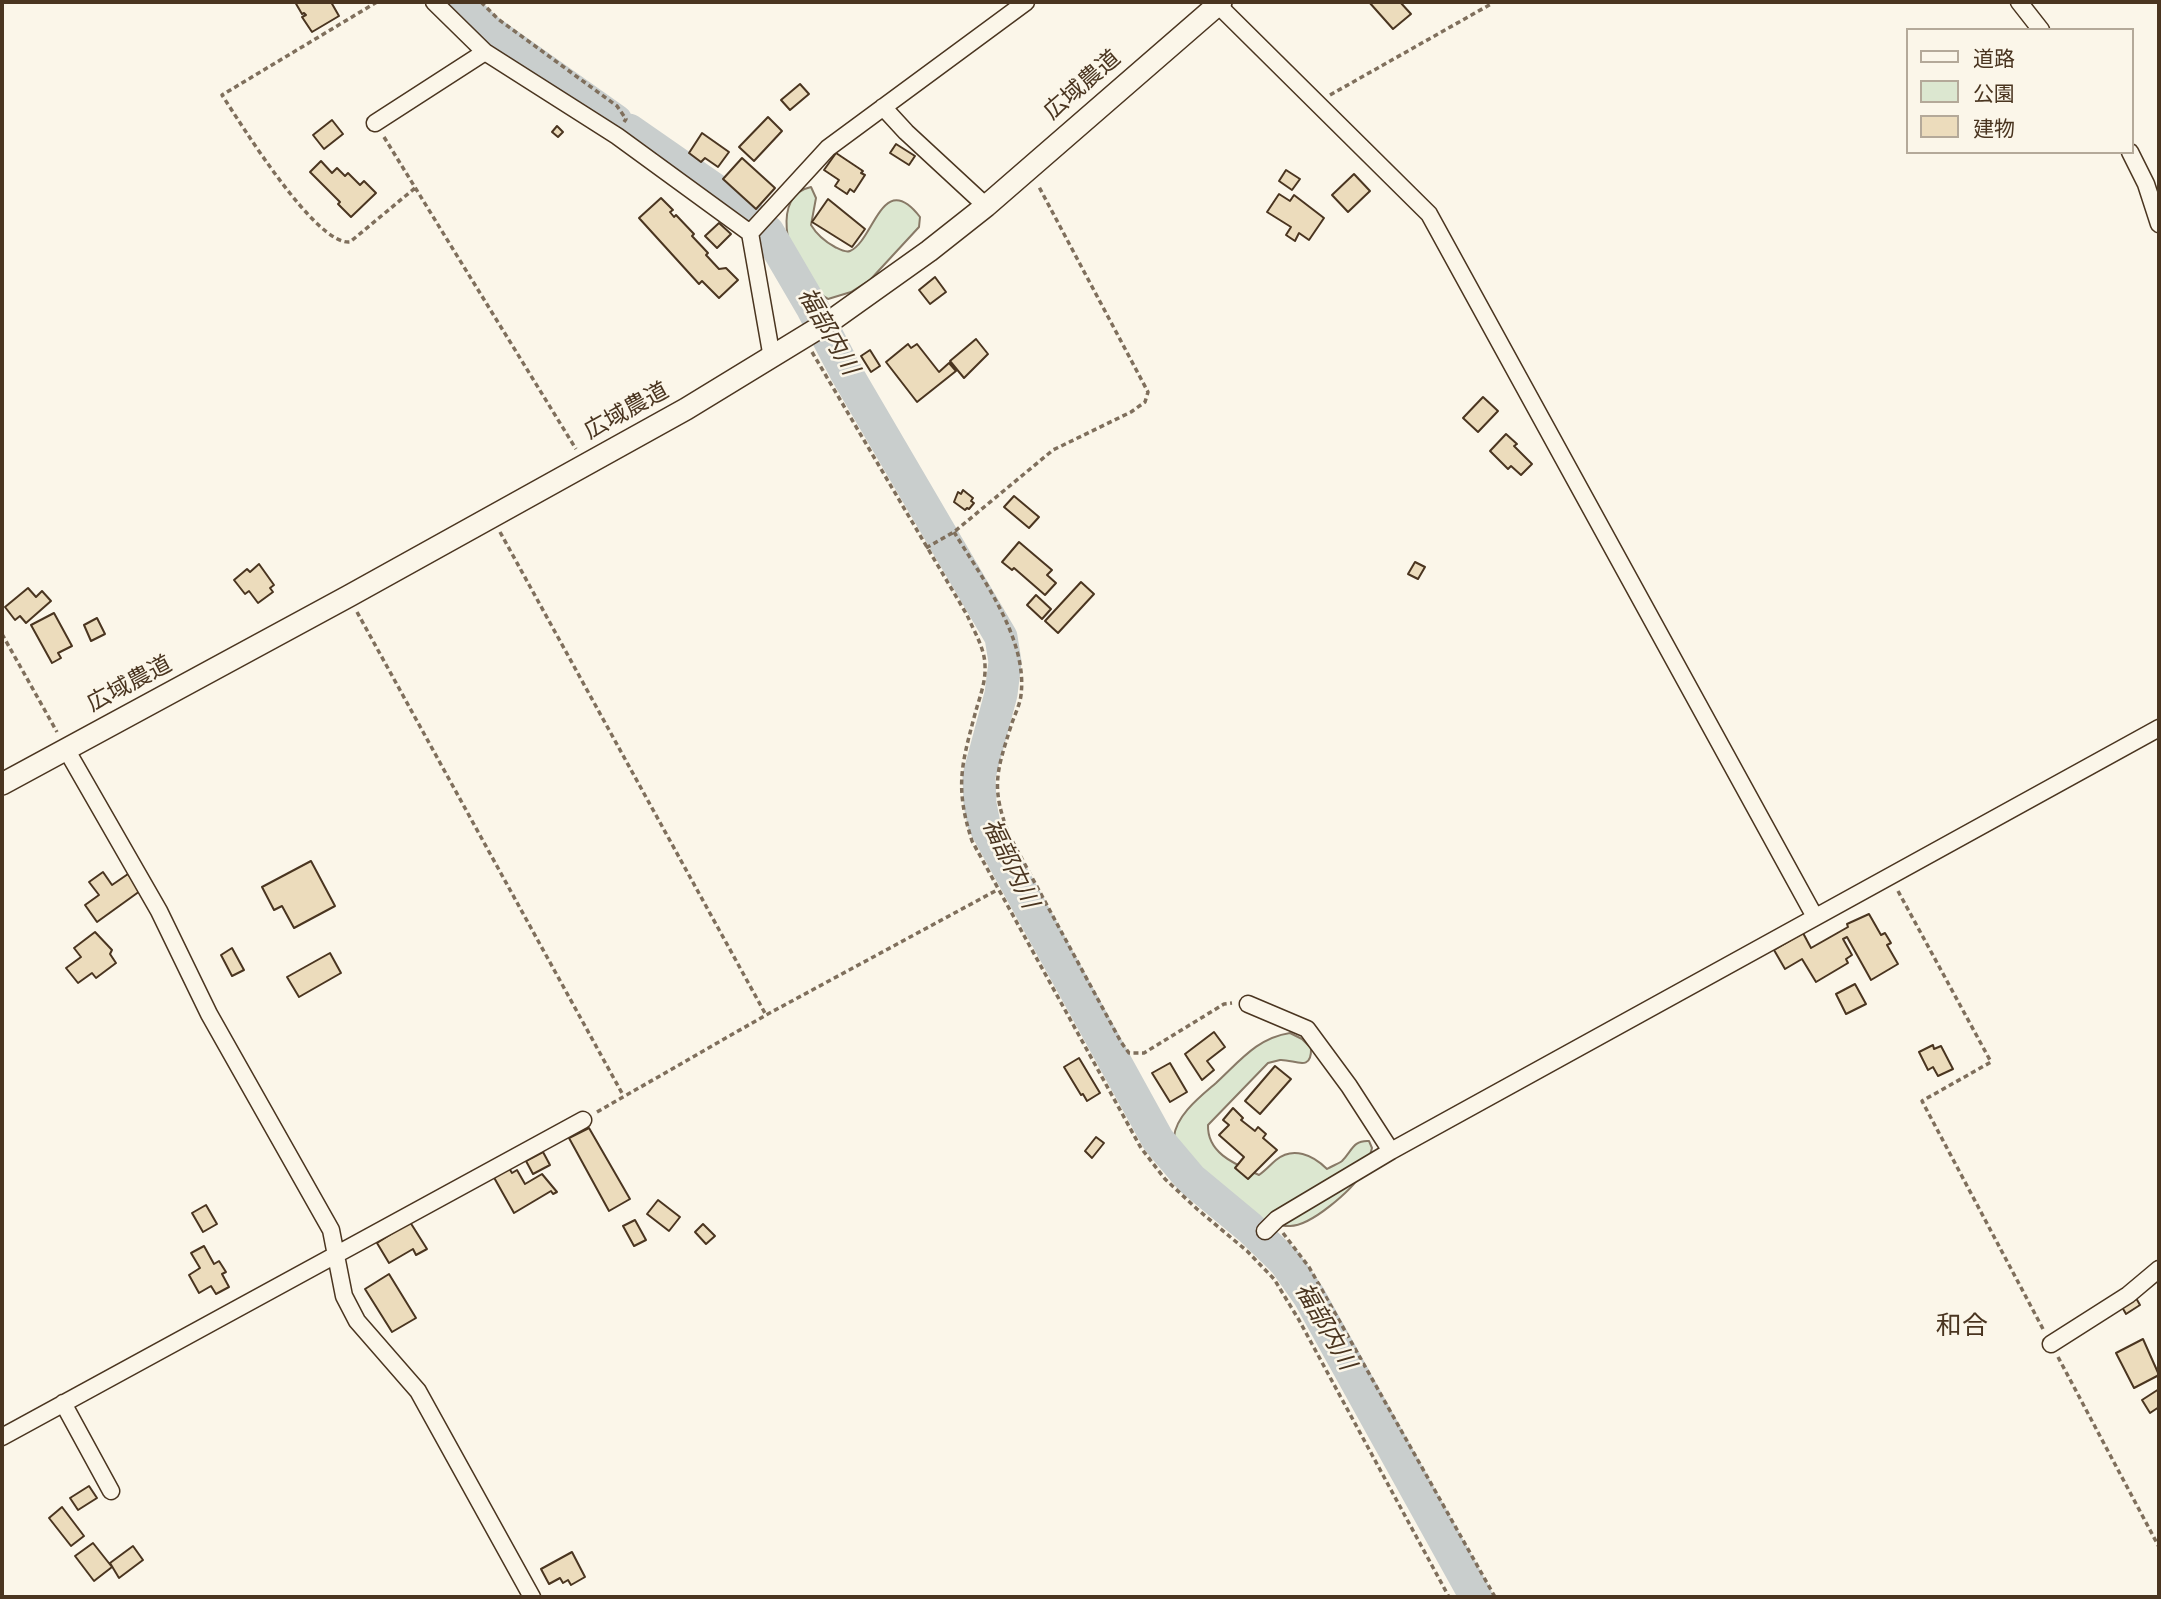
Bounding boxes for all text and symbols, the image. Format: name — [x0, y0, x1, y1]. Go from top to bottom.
legend — [1906, 28, 2133, 154]
street label: 広域農道 — [1039, 45, 1127, 127]
text: 道路 — [1973, 47, 2015, 71]
text: 公園 — [1973, 82, 2015, 106]
text: 建物 — [1973, 117, 2015, 141]
water label: 福部内川 — [791, 283, 863, 381]
street label: 広域農道 — [580, 378, 674, 446]
street label: 広域農道 — [83, 651, 177, 719]
water label: 福部内川 — [975, 815, 1043, 913]
water label: 福部内川 — [1288, 1278, 1360, 1376]
district label: 和合 — [1936, 1311, 1988, 1343]

